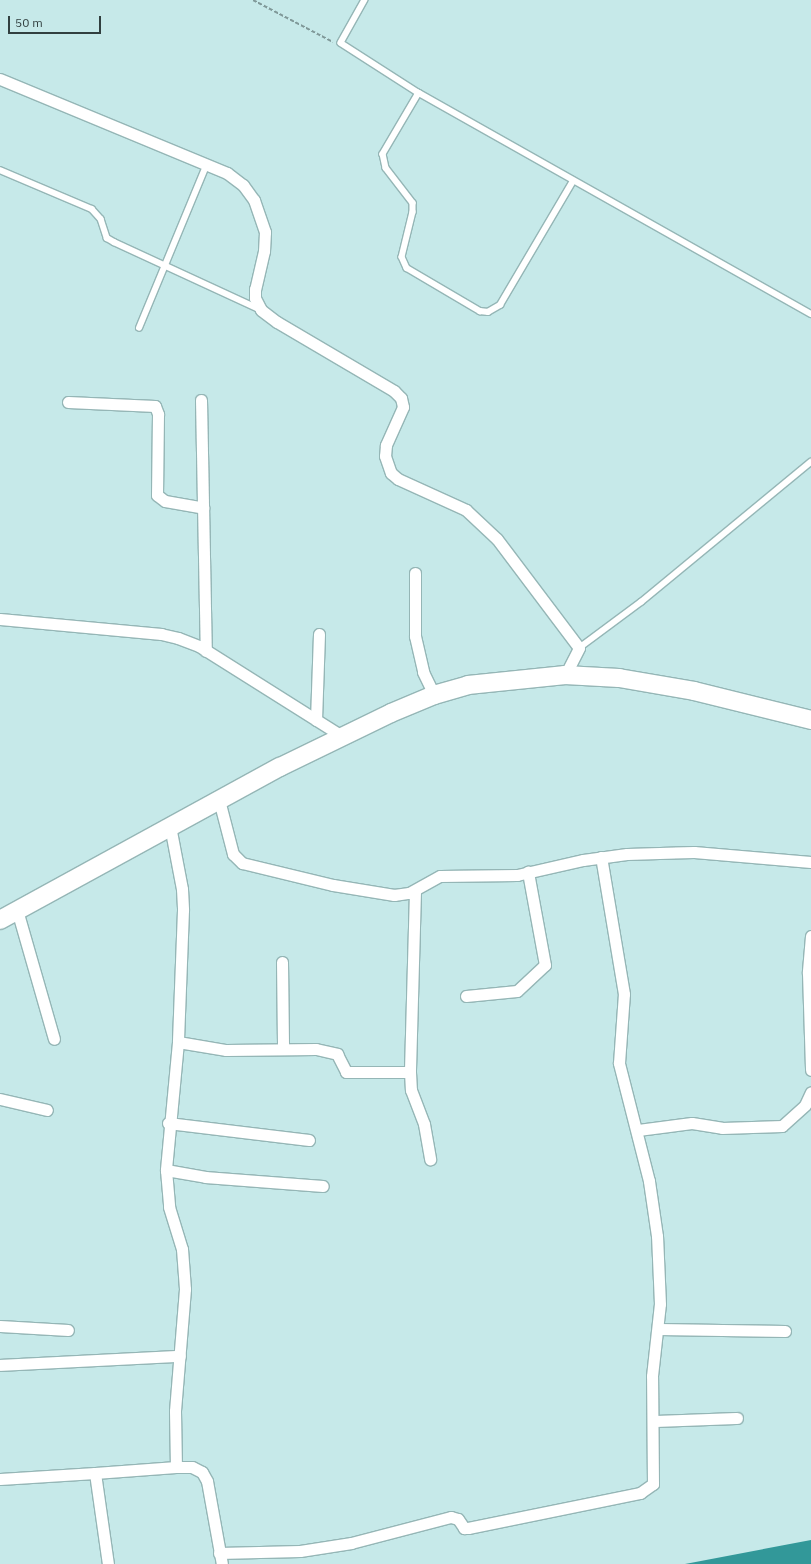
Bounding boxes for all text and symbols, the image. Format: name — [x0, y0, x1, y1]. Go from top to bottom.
scale bar — [10, 8, 103, 34]
text: 50 m — [15, 15, 43, 30]

